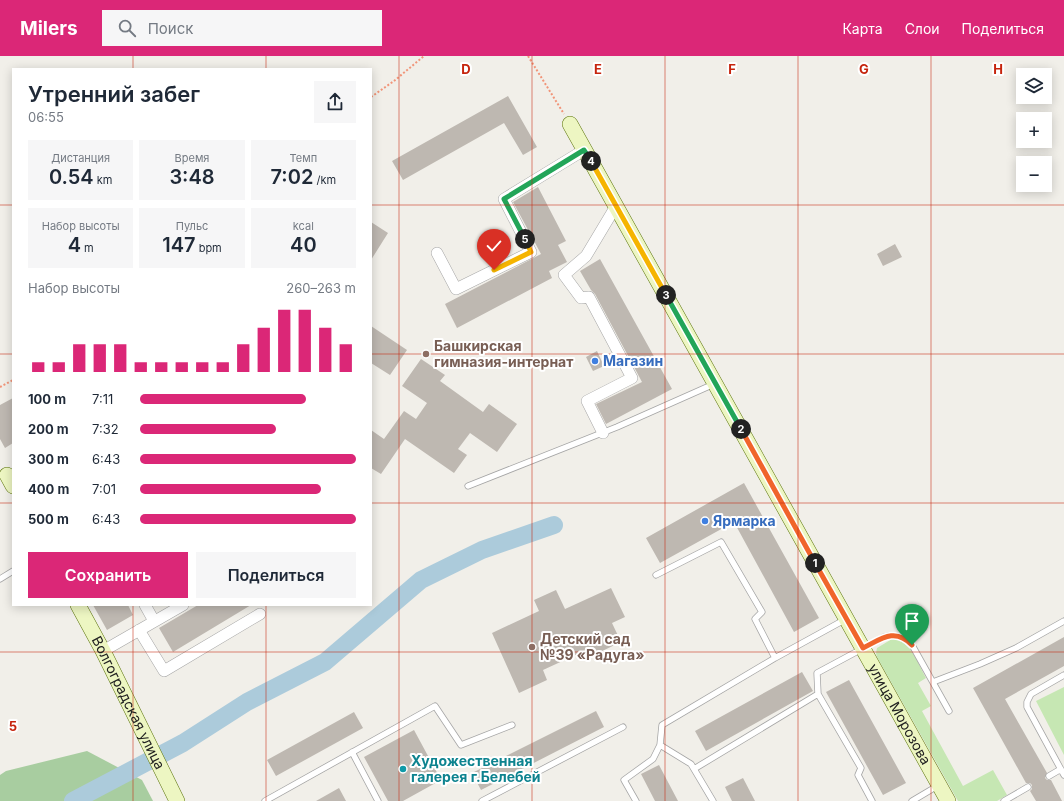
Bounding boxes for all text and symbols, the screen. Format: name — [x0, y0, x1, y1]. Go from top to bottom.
search box — [102, 10, 382, 46]
text: Milers — [20, 17, 78, 40]
icon: search — [116, 17, 138, 39]
text: Поиск — [148, 19, 193, 38]
text: Карта — [842, 20, 883, 37]
text: Слои — [905, 20, 940, 37]
text: Поделиться — [962, 20, 1044, 37]
text: D — [461, 61, 471, 77]
text: E — [594, 61, 602, 77]
text: F — [728, 61, 736, 77]
text: G — [859, 61, 869, 77]
text: H — [993, 61, 1003, 77]
map controls — [1016, 68, 1052, 192]
button: layers — [1016, 68, 1052, 104]
text: Утренний забег — [28, 81, 200, 107]
button: share — [314, 81, 356, 123]
text: 06:55 — [28, 109, 64, 125]
button: + — [1016, 112, 1052, 148]
text: Дистанция — [51, 151, 110, 165]
text: Время — [175, 151, 209, 165]
text: Темп — [290, 151, 317, 165]
pin: 4 — [581, 151, 601, 171]
text: 4 — [587, 154, 595, 168]
button: − — [1016, 156, 1052, 192]
text: 0.54 — [49, 165, 94, 189]
text: 3:48 — [169, 165, 215, 189]
text: 7:02 — [271, 165, 313, 189]
text: km — [94, 173, 112, 187]
text: /km — [313, 173, 336, 187]
text: Набор высоты — [42, 219, 120, 233]
text: Пульс — [176, 219, 208, 233]
text: kcal — [293, 219, 314, 233]
pin — [477, 229, 511, 270]
pin: 5 — [515, 229, 535, 249]
text: 5 — [521, 232, 529, 246]
text: 4 — [68, 233, 81, 257]
text: 147 — [162, 233, 196, 257]
text: 40 — [290, 233, 317, 257]
icon: check — [483, 235, 505, 257]
text: m — [81, 241, 94, 255]
text: bpm — [196, 241, 222, 255]
text: Набор высоты — [28, 280, 120, 296]
text: 260–263 m — [286, 280, 356, 296]
pin: 3 — [656, 285, 676, 305]
text: 3 — [662, 288, 670, 302]
place label: Башкирская гимназия-интернат — [434, 337, 573, 370]
marker: Башкирская гимназия-интернат — [421, 349, 431, 359]
place label: Магазин — [603, 352, 663, 369]
marker: Магазин — [590, 356, 600, 366]
text: 100 m — [28, 391, 66, 407]
text: 7:11 — [92, 391, 113, 407]
pin: 2 — [731, 419, 751, 439]
text: 200 m — [28, 421, 69, 437]
text: 7:32 — [92, 421, 119, 437]
text: 2 — [738, 422, 744, 436]
text: 300 m — [28, 451, 69, 467]
text: 6:43 — [92, 451, 120, 467]
text: 400 m — [28, 481, 69, 497]
text: 7:01 — [92, 481, 116, 497]
text: 500 m — [28, 511, 69, 527]
text: 6:43 — [92, 511, 120, 527]
place label: Ярмарка — [713, 512, 776, 529]
marker: Ярмарка — [700, 516, 710, 526]
button: Сохранить — [28, 552, 188, 598]
button: Поделиться — [196, 552, 356, 598]
pin: 1 — [805, 553, 825, 573]
text: 1 — [813, 556, 817, 570]
pin — [895, 604, 929, 645]
icon: arrive — [901, 610, 923, 632]
place label: Детский сад №39 «Радуга» — [540, 630, 644, 663]
street label: Волгоградская улица — [88, 633, 169, 772]
marker: Детский сад №39 «Радуга» — [527, 642, 537, 652]
street label: улица Морозова — [865, 661, 935, 767]
text: 5 — [9, 718, 17, 734]
place label: Художественная галерея г.Белебей — [411, 752, 541, 785]
marker: Художественная галерея г.Белебей — [398, 764, 408, 774]

